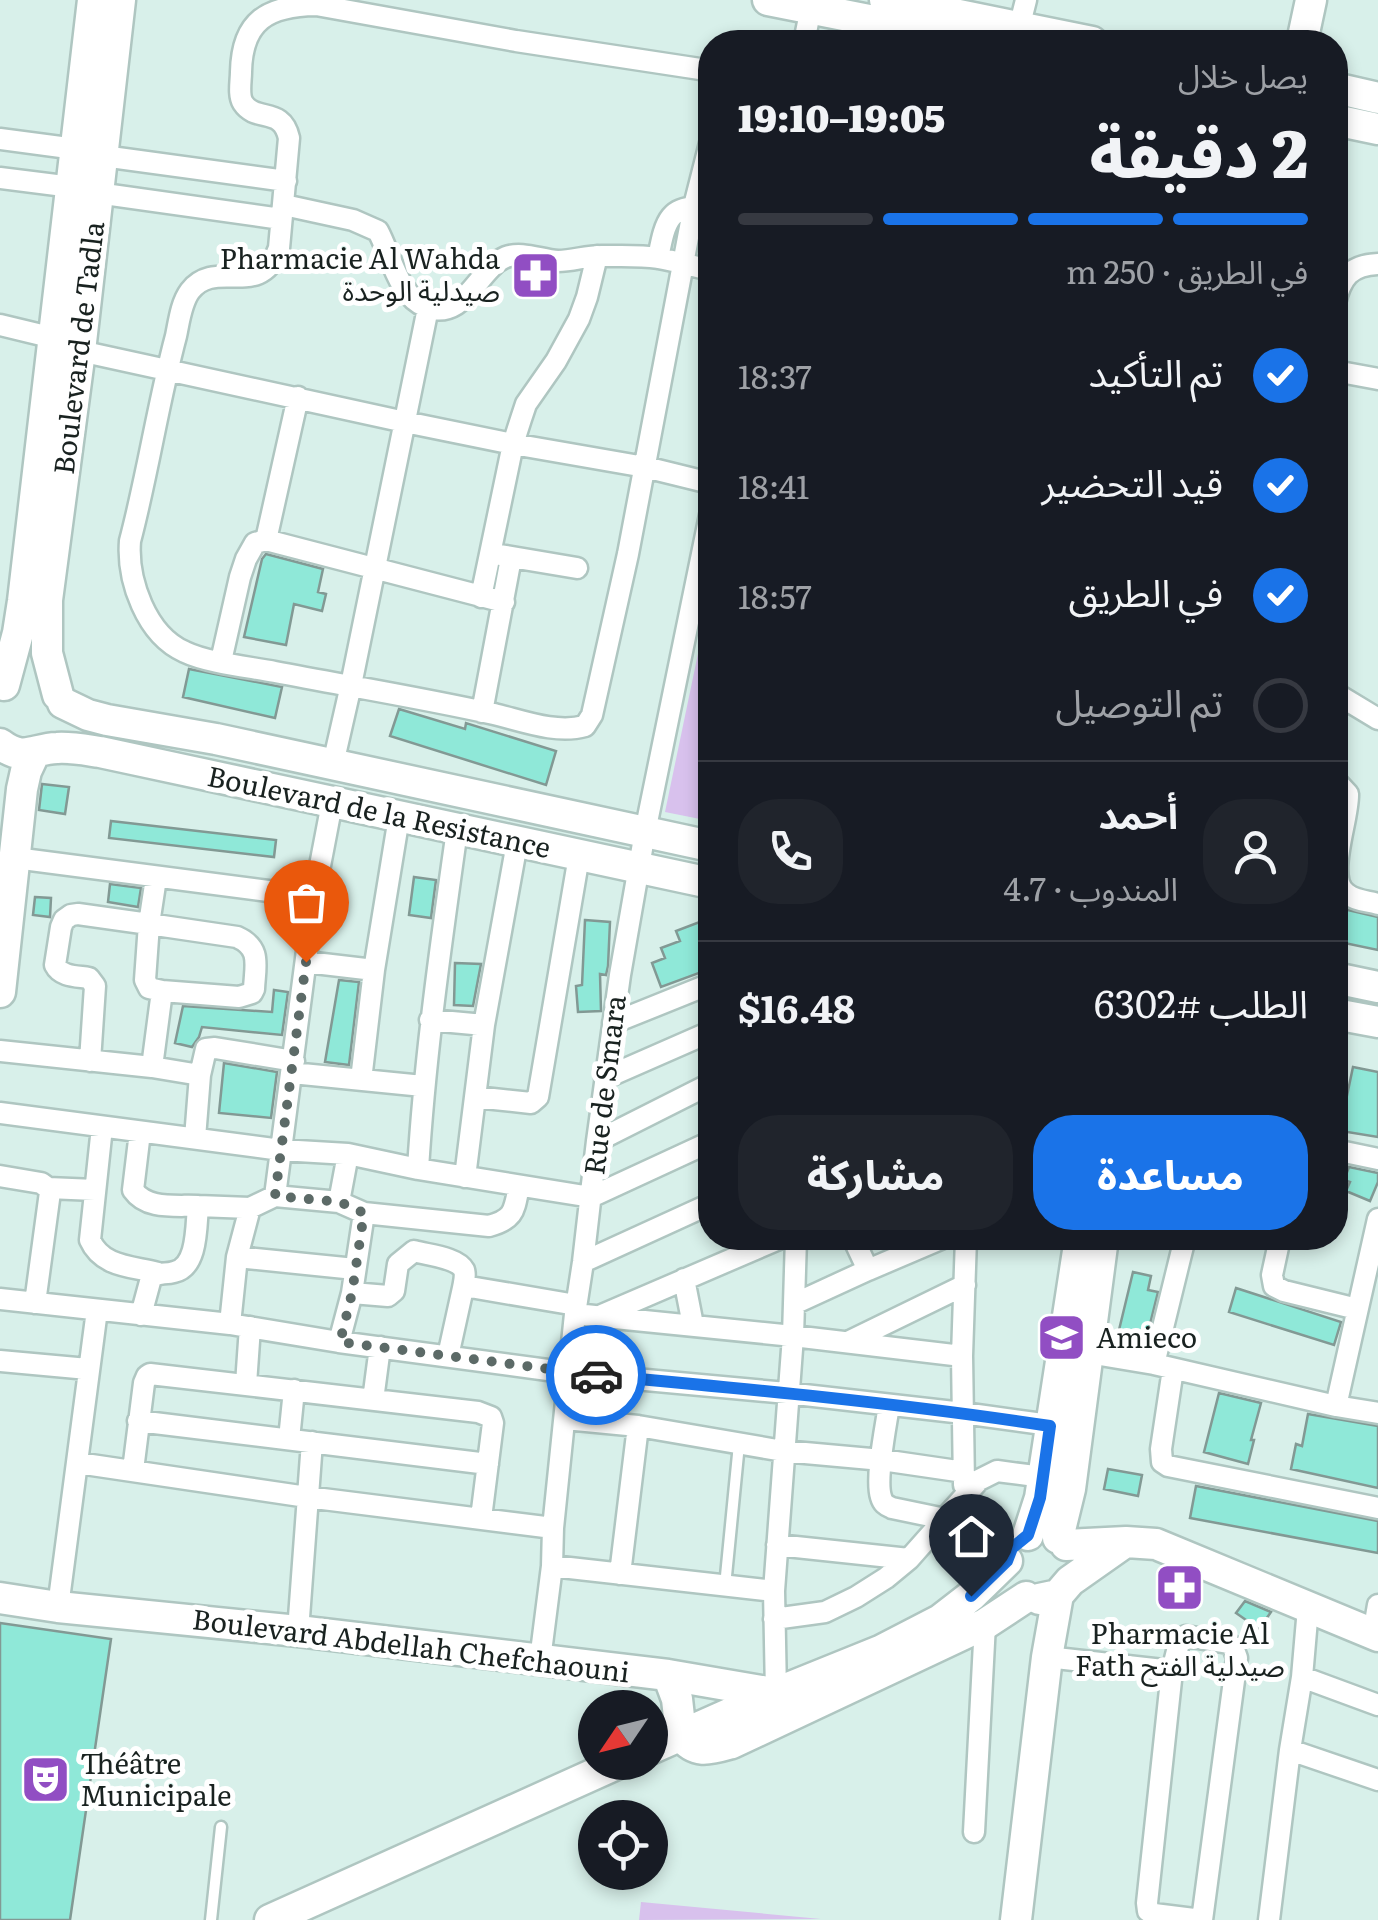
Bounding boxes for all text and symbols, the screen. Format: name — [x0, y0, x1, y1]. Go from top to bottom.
text: يصل خلال — [1178, 50, 1308, 98]
text: 19:05–19:10 — [738, 87, 945, 144]
text: 2 دقيقة — [1089, 101, 1308, 198]
street label: Boulevard de Tadla — [41, 219, 113, 477]
place label: Pharmacie Al Wahda صيدلية الوحدة — [220, 236, 500, 310]
text: في الطريق · 250 m — [1066, 246, 1308, 294]
pharmacy icon: Pharmacie Al Wahda صيدلية الوحدة — [509, 249, 561, 301]
text: تم التأكيد — [1089, 342, 1223, 399]
icon: check — [1253, 348, 1308, 403]
text: 18:37 — [738, 351, 812, 399]
text: قيد التحضير — [1041, 452, 1223, 509]
icon: check — [1253, 458, 1308, 513]
text: 18:41 — [738, 461, 809, 509]
text: في الطريق — [1069, 562, 1223, 619]
icon: check — [1253, 568, 1308, 623]
text: 18:57 — [738, 571, 812, 619]
text: تم التوصيل — [1055, 672, 1223, 729]
street label: Boulevard de la Resistance — [204, 753, 555, 867]
text: أحمد — [1098, 784, 1178, 841]
button: phone — [738, 799, 843, 904]
button: person — [1203, 799, 1308, 904]
pin — [264, 860, 349, 963]
text: المندوب · 4.7 — [1003, 863, 1178, 911]
icon: bag — [279, 875, 334, 930]
text: الطلب #6302 — [1094, 973, 1308, 1030]
text: $16.48 — [738, 978, 855, 1035]
street label: Rue de Smara — [571, 992, 635, 1177]
button: مشاركة — [738, 1115, 1013, 1230]
button: مساعدة — [1033, 1115, 1308, 1230]
school or university icon: Amieco — [1035, 1312, 1087, 1364]
place label: Amieco — [1096, 1315, 1197, 1357]
courier — [546, 1325, 646, 1425]
icon: car — [569, 1348, 624, 1403]
pin — [929, 1494, 1014, 1597]
icon: home — [944, 1509, 999, 1564]
pharmacy icon: Pharmacie Al Fath صيدلية الفتح — [1154, 1561, 1206, 1613]
street label: Boulevard Abdellah Chefchaouni — [190, 1596, 632, 1692]
place label: Pharmacie Al Fath صيدلية الفتح — [1075, 1611, 1285, 1687]
north arrow — [578, 1690, 668, 1780]
map controls — [578, 1690, 668, 1890]
place label: Théâtre Municipale — [80, 1741, 232, 1815]
theatre icon: Théâtre Municipale — [19, 1754, 71, 1806]
button: locate — [578, 1800, 668, 1890]

